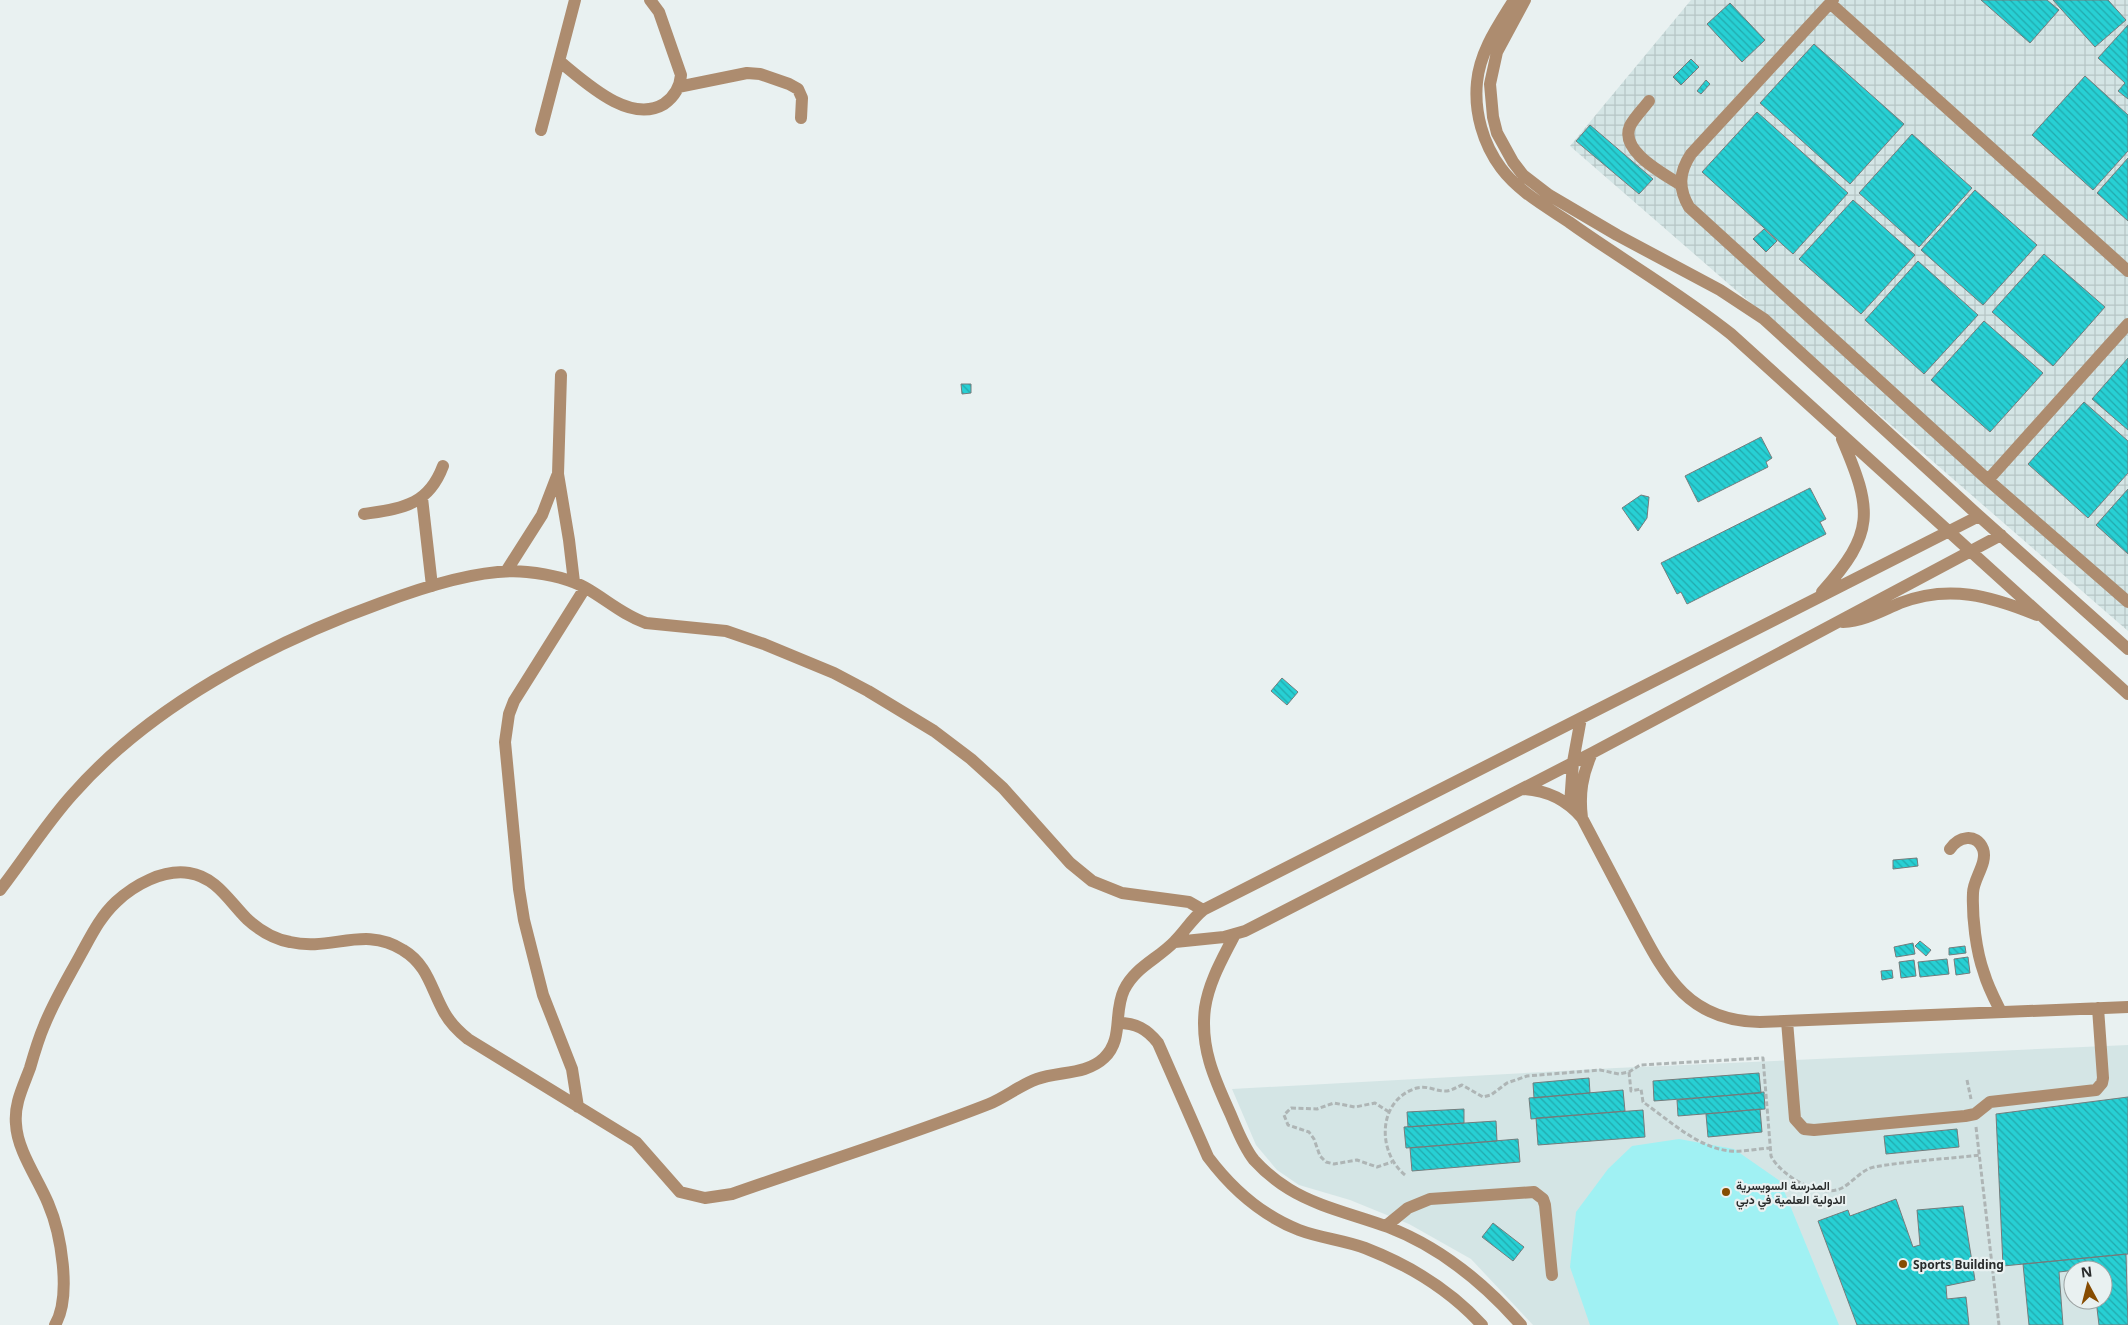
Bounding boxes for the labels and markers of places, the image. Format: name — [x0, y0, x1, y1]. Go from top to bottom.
place label: المدرسة السويسرية الدولية العلمية في دبي — [1736, 1177, 1846, 1210]
marker: المدرسة السويسرية الدولية العلمية في دبي — [1720, 1186, 1732, 1198]
place label: Sports Building — [1913, 1256, 2004, 1273]
marker: Sports Building — [1897, 1258, 1909, 1270]

